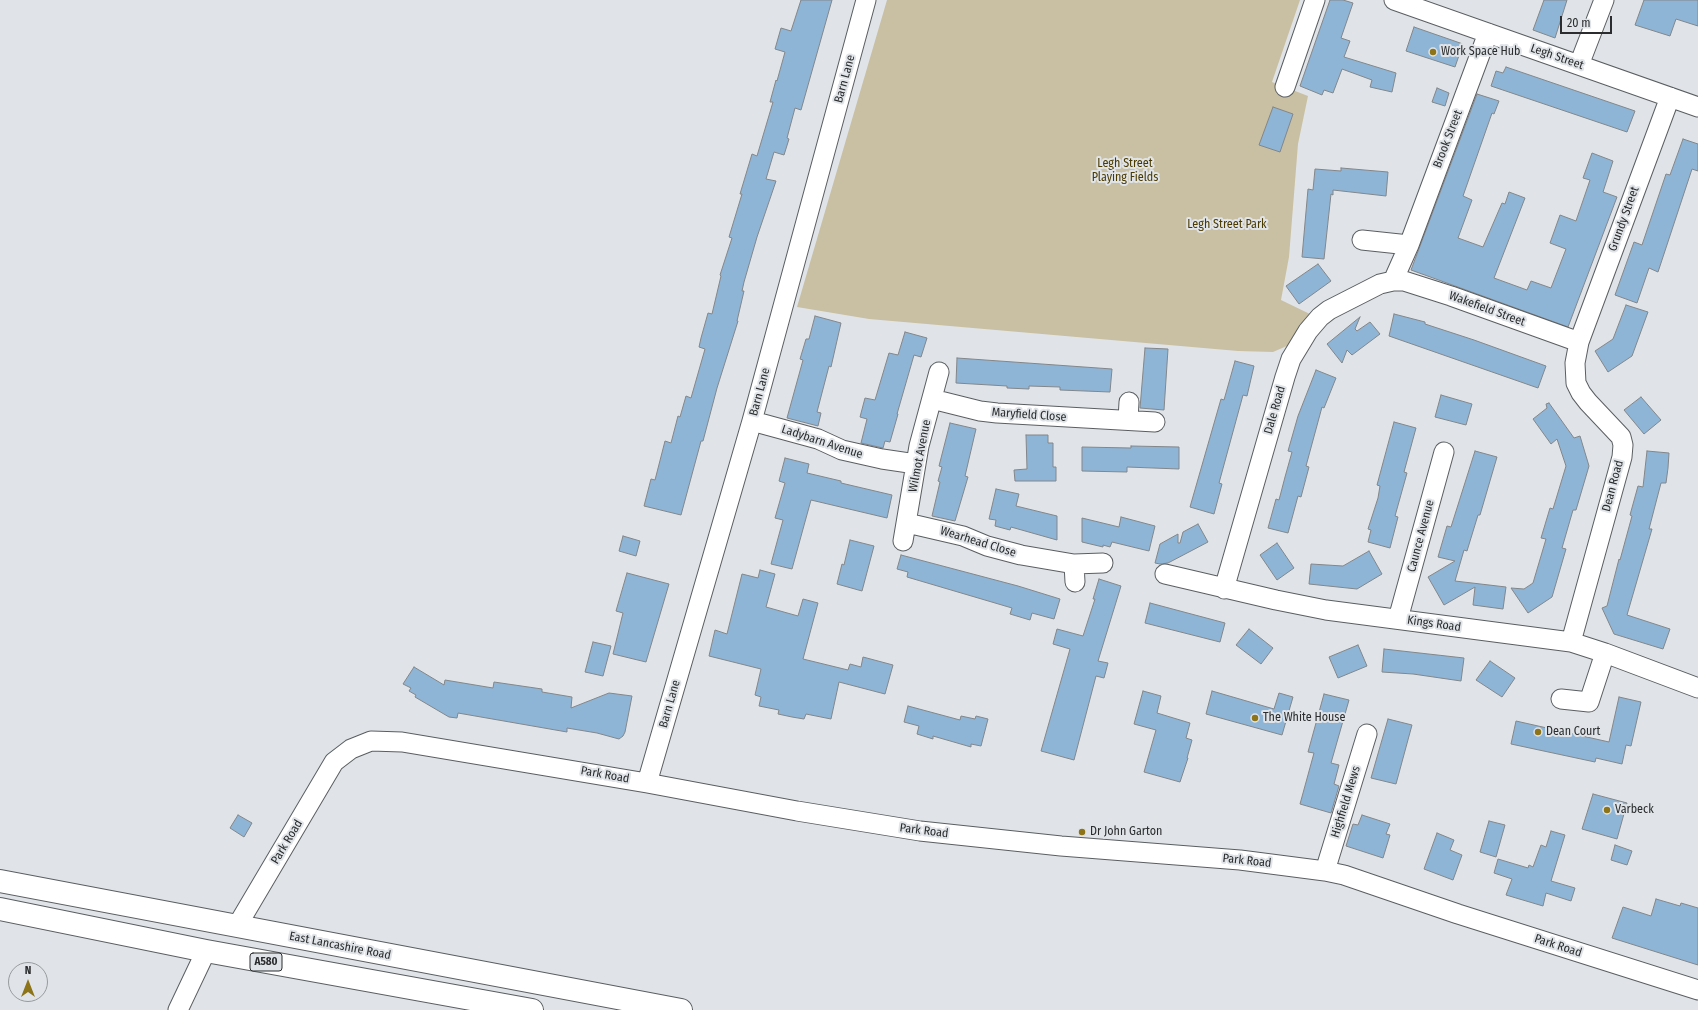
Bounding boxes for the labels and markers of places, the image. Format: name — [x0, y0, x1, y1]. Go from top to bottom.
place label: Work Space Hub — [1441, 45, 1520, 59]
marker: Work Space Hub — [1428, 47, 1438, 57]
place label: The White House — [1263, 711, 1345, 725]
marker: The White House — [1250, 713, 1260, 723]
place label: Dean Court — [1546, 725, 1600, 739]
marker: Dean Court — [1533, 727, 1543, 737]
place label: Varbeck — [1615, 803, 1654, 817]
marker: Varbeck — [1602, 805, 1612, 815]
place label: Dr John Garton — [1090, 825, 1162, 839]
marker: Dr John Garton — [1077, 827, 1087, 837]

